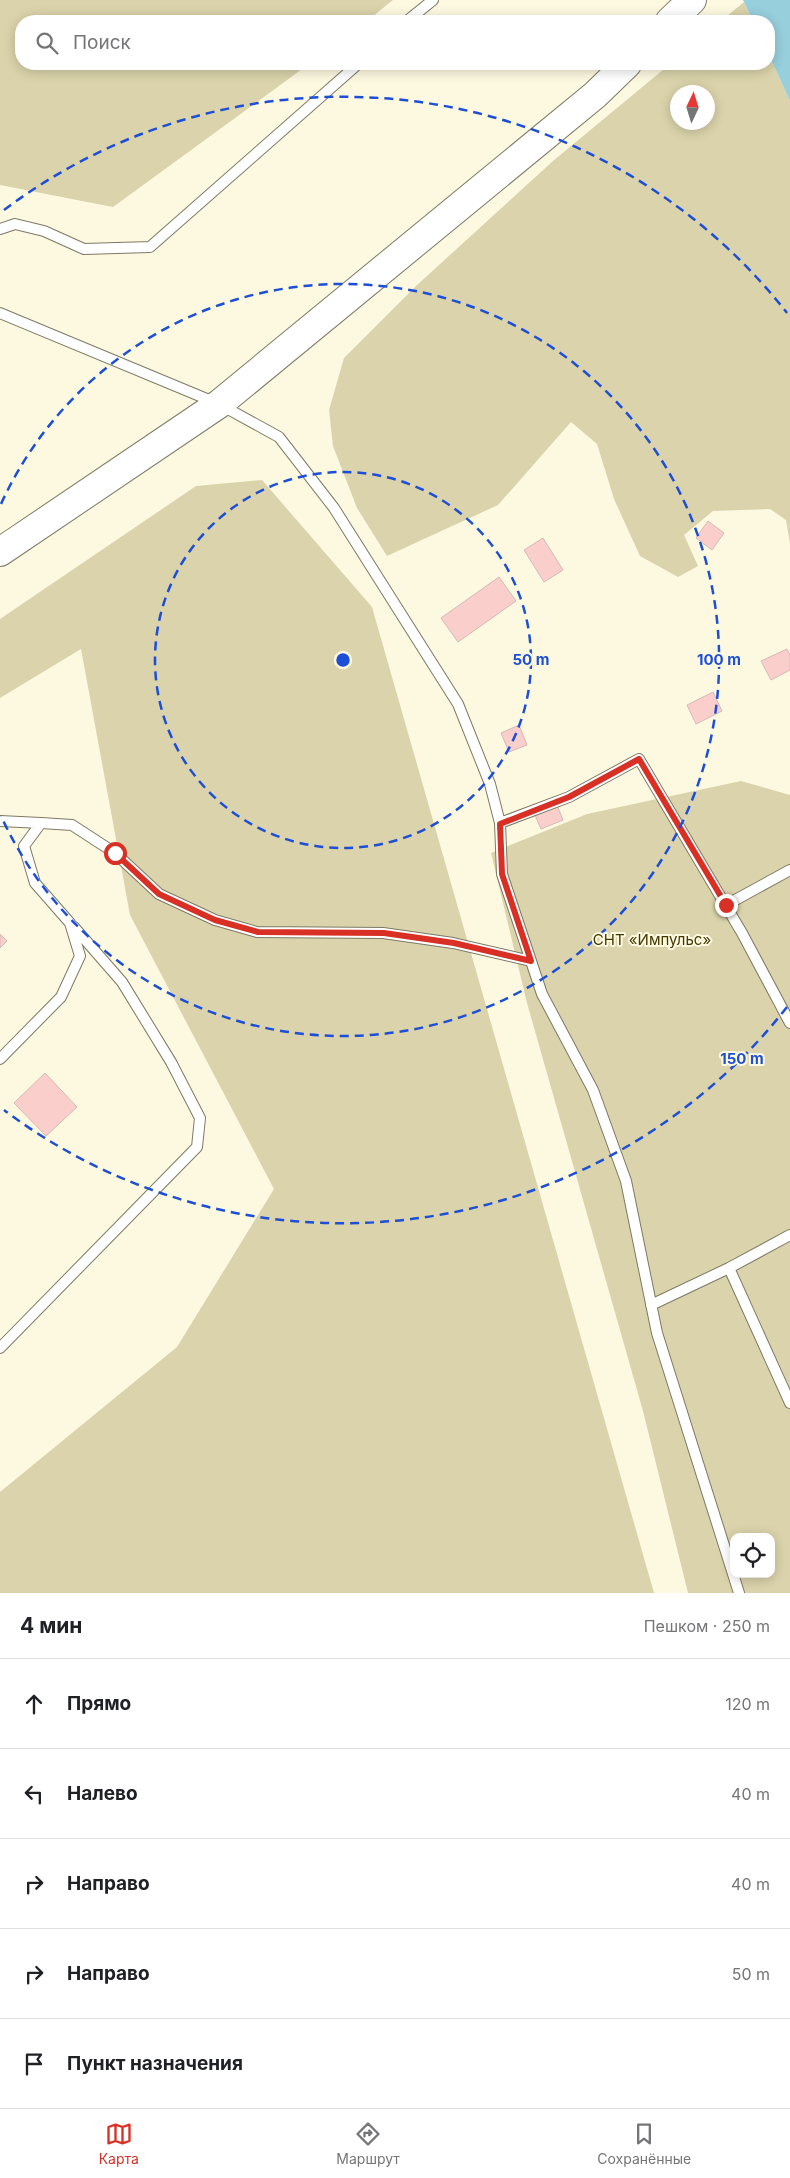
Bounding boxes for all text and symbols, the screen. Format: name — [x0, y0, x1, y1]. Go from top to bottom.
search box — [15, 15, 775, 70]
icon: search — [33, 29, 61, 57]
text: Поиск — [73, 31, 131, 54]
north arrow — [670, 85, 715, 130]
text: 50 m — [513, 650, 549, 669]
text: 100 m — [697, 650, 741, 669]
centre of rings — [334, 651, 352, 669]
route start — [104, 842, 127, 865]
route end — [715, 894, 738, 917]
park label: СНТ «Импульс» — [593, 930, 711, 949]
text: 150 m — [720, 1049, 764, 1068]
map controls — [730, 1533, 775, 1578]
button: locate — [730, 1533, 775, 1578]
text: 4 мин — [20, 1613, 82, 1638]
text: Пешком · 250 m — [644, 1616, 770, 1636]
icon: ahead — [20, 1690, 48, 1718]
text: Прямо — [67, 1692, 131, 1715]
text: 120 m — [725, 1694, 770, 1714]
icon: left — [20, 1780, 48, 1808]
text: Налево — [67, 1782, 138, 1805]
text: 40 m — [731, 1784, 770, 1804]
icon: right — [20, 1870, 48, 1898]
text: Направо — [67, 1872, 150, 1895]
text: 40 m — [731, 1874, 770, 1894]
icon: right — [20, 1960, 48, 1988]
text: Направо — [67, 1962, 150, 1985]
text: 50 m — [732, 1964, 770, 1984]
icon: arrive — [20, 2050, 48, 2078]
text: Пункт назначения — [67, 2052, 243, 2075]
tab: Карта — [99, 2120, 139, 2167]
tab: Маршрут — [336, 2120, 400, 2167]
tab: Сохранённые — [597, 2120, 691, 2167]

